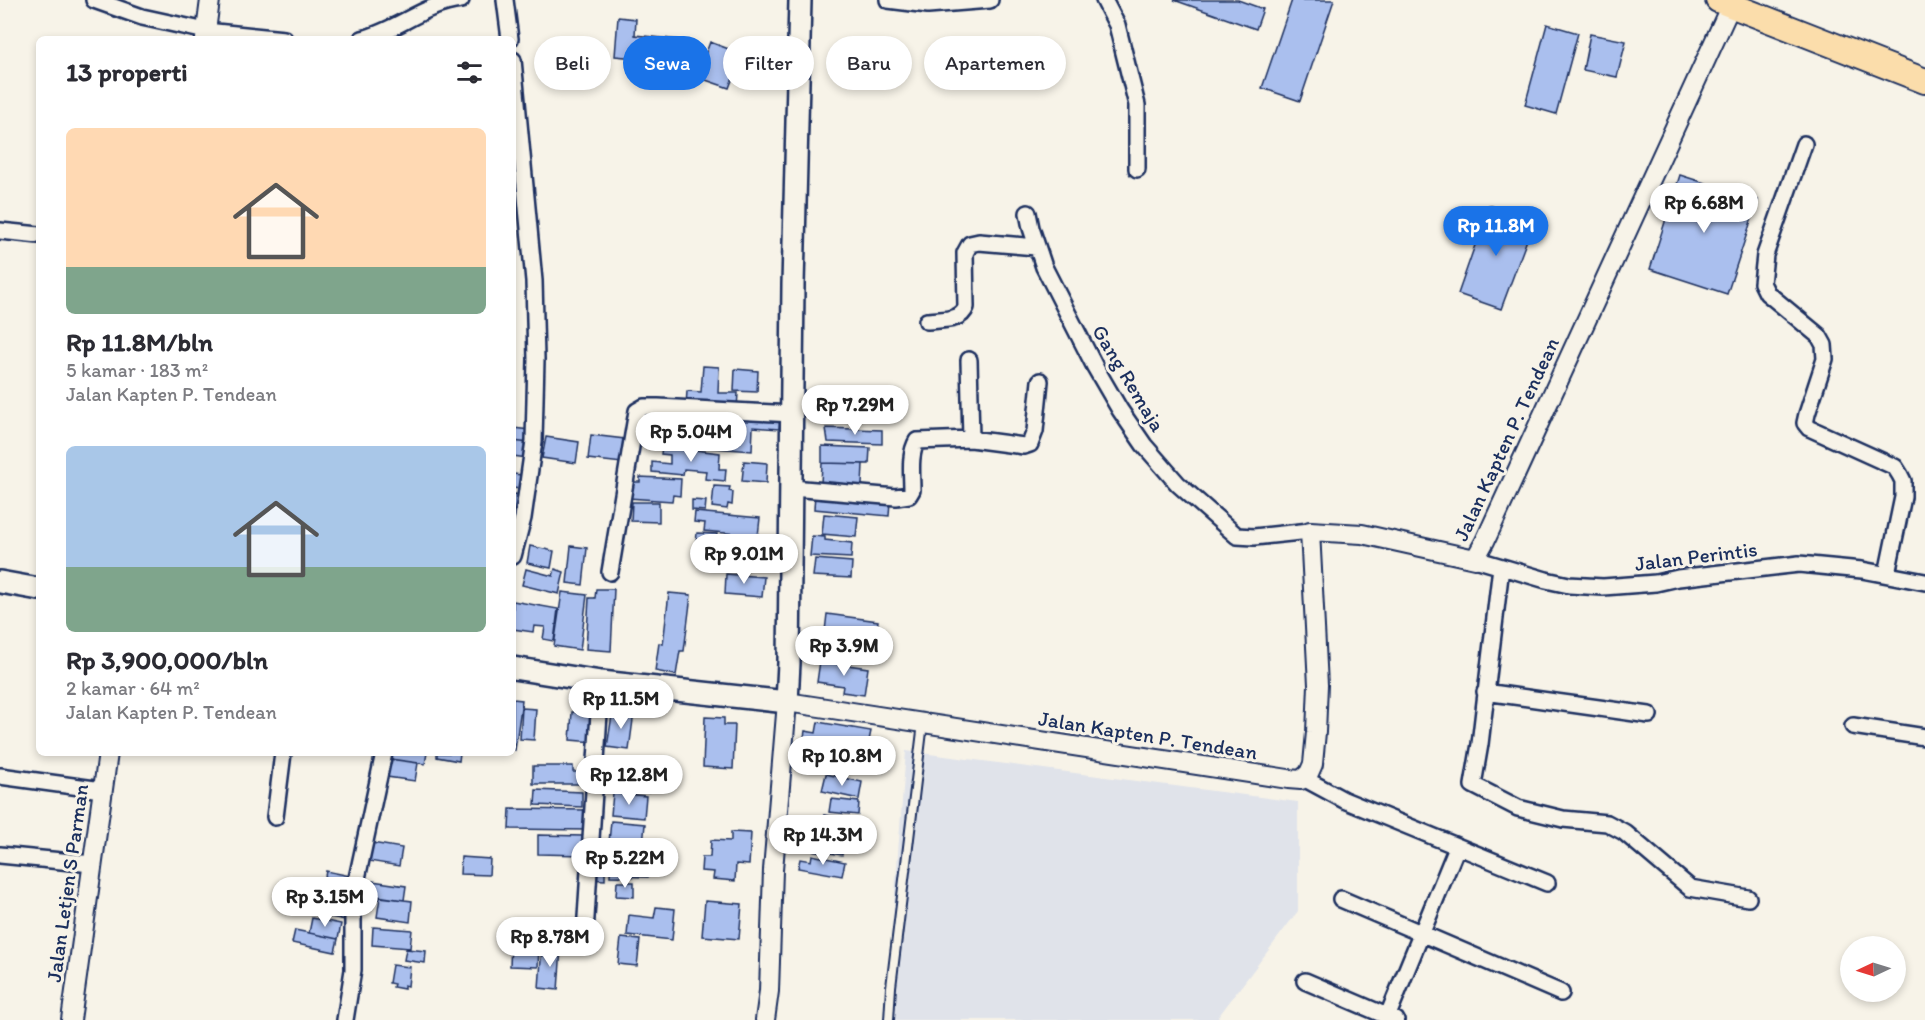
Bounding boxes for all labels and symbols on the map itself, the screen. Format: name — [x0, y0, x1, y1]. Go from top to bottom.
pin: Rp 6.68M — [1642, 183, 1766, 234]
pin: Rp 11.8M — [1434, 206, 1558, 257]
street label: Gang Remaja — [1087, 320, 1171, 436]
street label: Jalan Kapten P. Tendean — [1448, 333, 1564, 545]
pin: Rp 7.29M — [793, 385, 917, 436]
pin: Rp 5.04M — [629, 412, 753, 463]
pin: Rp 9.01M — [682, 534, 806, 585]
street label: Jalan Perintis — [1633, 536, 1759, 576]
pin: Rp 3.9M — [789, 626, 899, 677]
pin: Rp 11.5M — [559, 679, 683, 730]
street label: Jalan Kapten P. Tendean — [1037, 705, 1259, 765]
pin: Rp 10.8M — [780, 736, 904, 787]
pin: Rp 12.8M — [567, 755, 691, 806]
street label: Jalan Letjen S Parman — [41, 782, 93, 984]
pin: Rp 14.3M — [761, 815, 885, 866]
pin: Rp 5.22M — [563, 838, 687, 889]
pin: Rp 3.15M — [263, 877, 387, 928]
pin: Rp 8.78M — [488, 917, 612, 968]
north arrow — [1840, 936, 1906, 1002]

